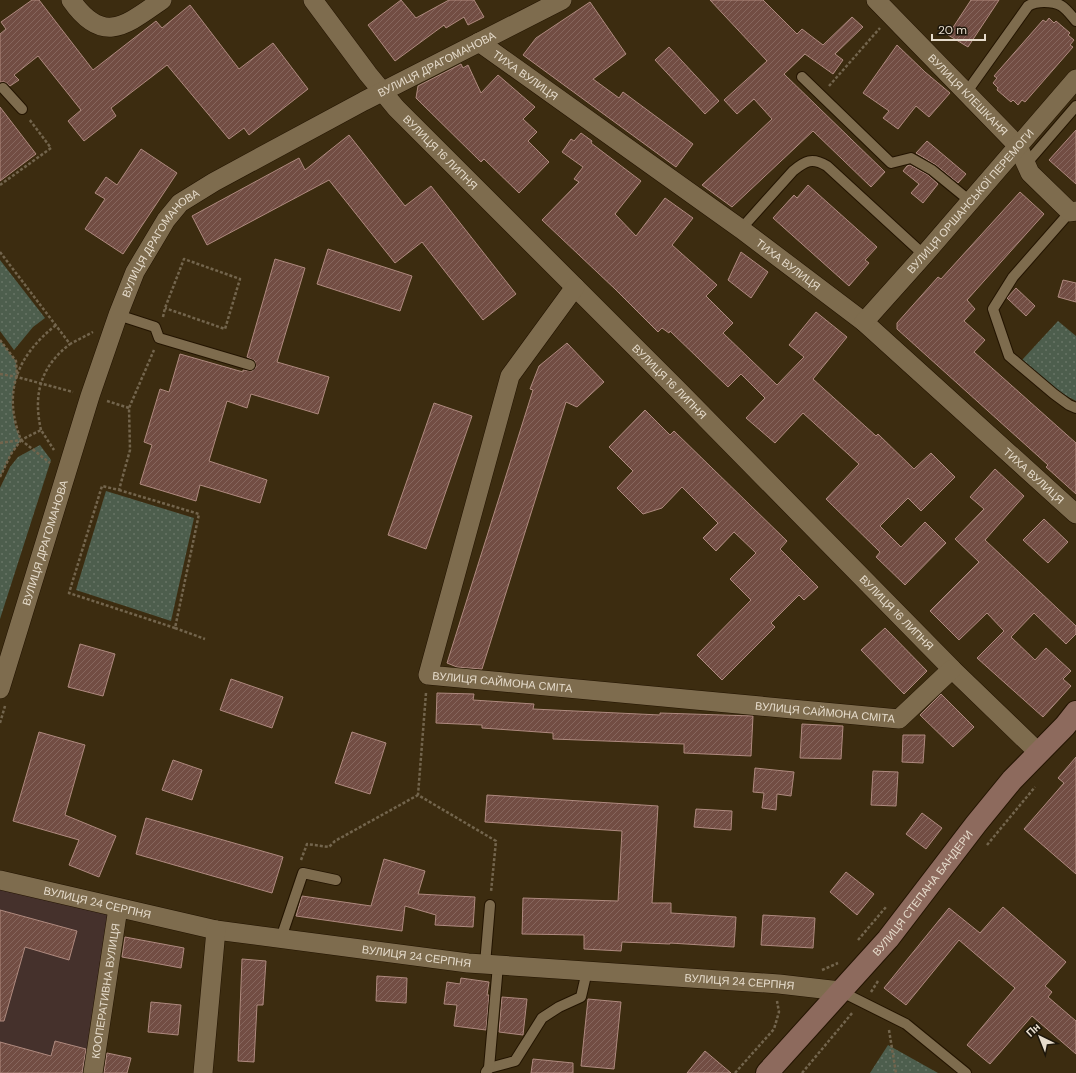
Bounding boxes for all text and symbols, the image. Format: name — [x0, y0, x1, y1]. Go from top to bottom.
scale bar — [932, 16, 985, 42]
text: 20 m — [938, 22, 967, 38]
street label: ВУЛИЦЯ ДРАГОМАНОВА — [375, 28, 499, 100]
street label: ТИХА ВУЛИЦЯ — [490, 47, 561, 103]
street label: ВУЛИЦЯ КЛЕШКАНЯ — [925, 51, 1011, 138]
street label: ВУЛИЦЯ 16 ЛИПНЯ — [400, 112, 481, 193]
street label: ВУЛИЦЯ ОРШАНСЬКОЇ ПЕРЕМОГИ — [904, 126, 1037, 276]
street label: ВУЛИЦЯ ДРАГОМАНОВА — [119, 186, 202, 299]
street label: ТИХА ВУЛИЦЯ — [753, 236, 823, 294]
street label: ВУЛИЦЯ 16 ЛИПНЯ — [629, 341, 710, 422]
street label: ТИХА ВУЛИЦЯ — [1000, 445, 1067, 507]
street label: ВУЛИЦЯ ДРАГОМАНОВА — [19, 478, 71, 607]
street label: ВУЛИЦЯ 16 ЛИПНЯ — [857, 572, 937, 653]
street label: ВУЛИЦЯ САЙМОНА СМІТА — [432, 668, 574, 696]
street label: ВУЛИЦЯ САЙМОНА СМІТА — [754, 699, 896, 726]
street label: ВУЛИЦЯ СТЕПАНА БАНДЕРИ — [869, 827, 976, 959]
street label: ВУЛИЦЯ 24 СЕРПНЯ — [42, 883, 153, 922]
street label: КООПЕРАТИВНА ВУЛИЦЯ — [88, 922, 123, 1060]
street label: ВУЛИЦЯ 24 СЕРПНЯ — [361, 942, 472, 970]
street label: ВУЛИЦЯ 24 СЕРПНЯ — [684, 971, 795, 993]
north arrow — [1020, 1017, 1060, 1057]
text: Пн — [1023, 1020, 1043, 1040]

